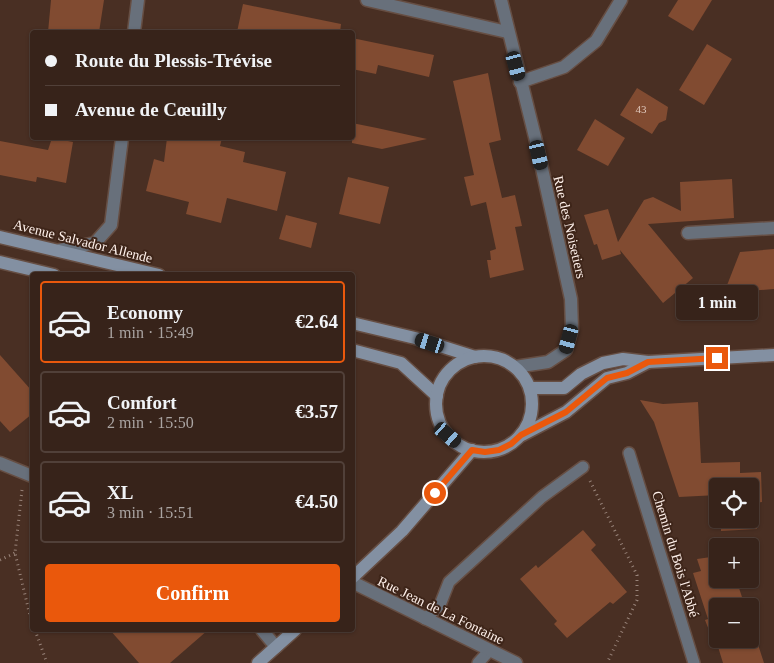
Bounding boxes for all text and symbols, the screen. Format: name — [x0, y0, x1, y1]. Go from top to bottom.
text: Route du Plessis-Trévise — [75, 50, 272, 71]
car — [504, 50, 527, 82]
text: Avenue de Cœuilly — [75, 99, 227, 120]
house number: 43 — [636, 103, 647, 115]
car — [528, 139, 549, 171]
street label: Rue des Noisetiers — [550, 174, 589, 280]
street label: Avenue Salvador Allende — [12, 217, 154, 266]
callout: 1 min — [676, 286, 758, 320]
text: 1 min — [698, 294, 736, 311]
icon: car — [47, 300, 92, 345]
text: Economy — [107, 302, 183, 323]
text: €2.64 — [295, 311, 338, 332]
car — [557, 323, 580, 355]
text: 1 min · 15:49 — [107, 324, 194, 341]
car — [413, 331, 446, 355]
route end — [706, 347, 728, 369]
icon: car — [47, 390, 92, 435]
text: Comfort — [107, 392, 177, 413]
text: €3.57 — [295, 401, 338, 422]
text: 2 min · 15:50 — [107, 414, 194, 431]
car — [431, 419, 464, 451]
map controls — [709, 478, 759, 648]
button: locate — [709, 478, 759, 528]
icon: car — [47, 480, 92, 525]
text: XL — [107, 482, 133, 503]
route start — [424, 482, 446, 504]
street label: Chemin du Bois l'Abbé — [649, 489, 702, 619]
text: €4.50 — [295, 491, 338, 512]
text: 3 min · 15:51 — [107, 504, 194, 521]
button: + — [709, 538, 759, 588]
button: Confirm — [45, 564, 340, 622]
street label: Rue Jean de La Fontaine — [375, 573, 506, 648]
button: − — [709, 598, 759, 648]

